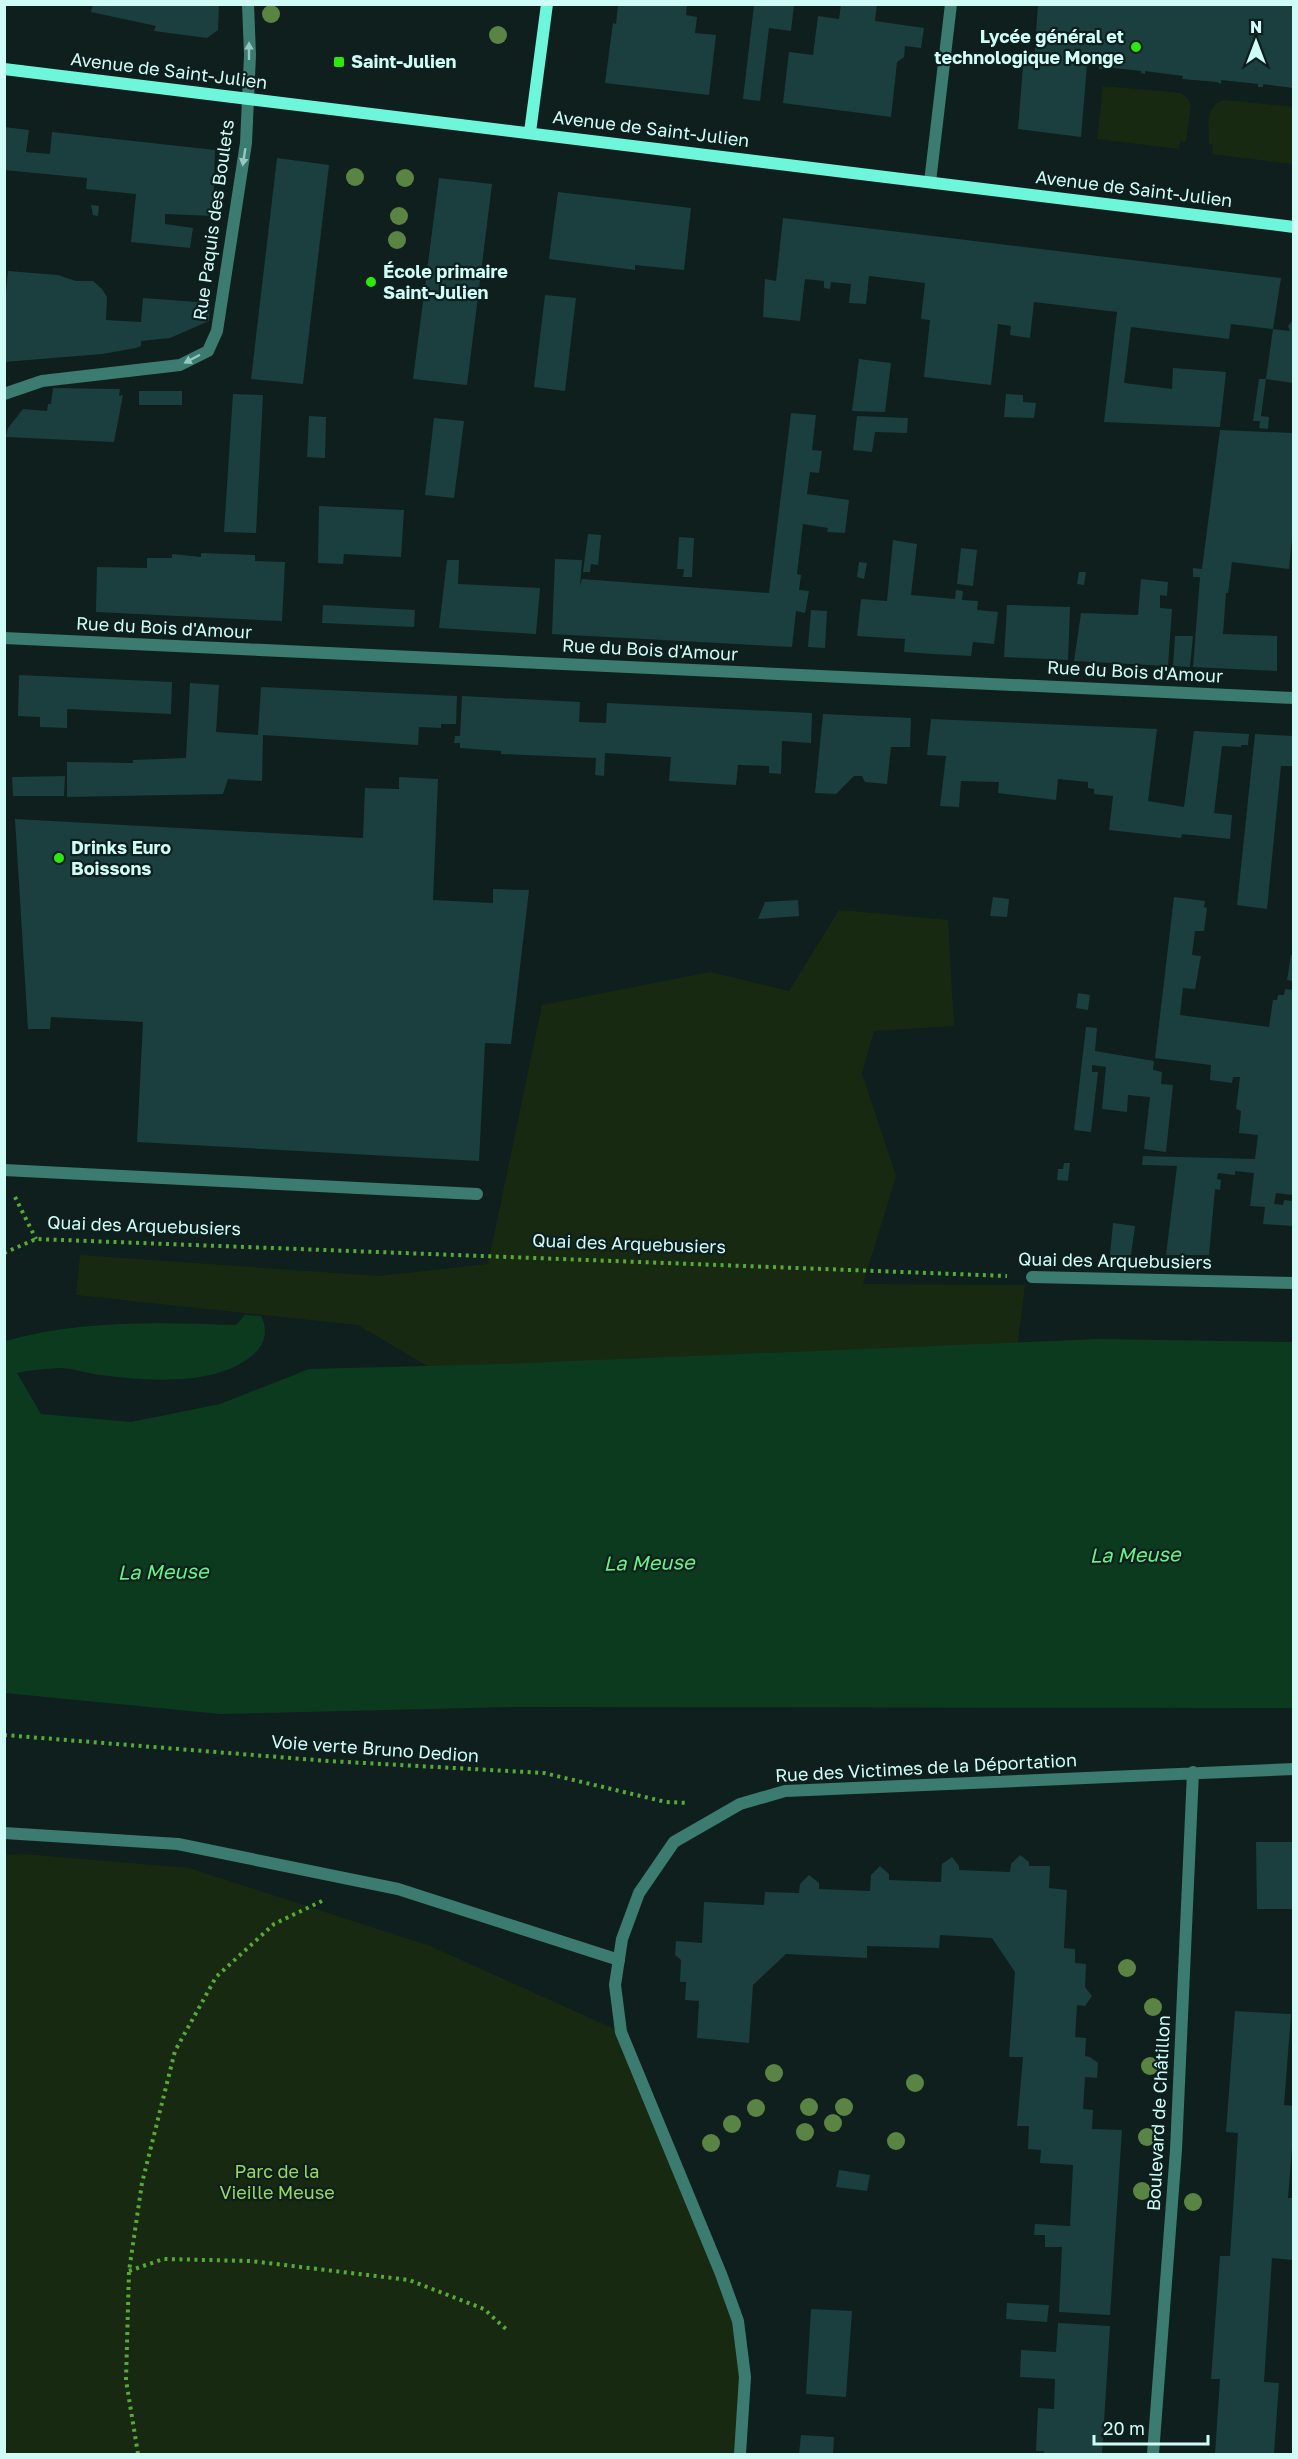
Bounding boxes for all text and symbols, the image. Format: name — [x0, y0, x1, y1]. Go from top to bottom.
north arrow — [1226, 12, 1286, 72]
text: N — [1250, 17, 1262, 37]
place label: Lycée général et technologique Monge — [934, 25, 1124, 68]
marker: Lycée général et technologique Monge — [1129, 40, 1143, 54]
one-way arrow — [244, 42, 254, 61]
street label: Avenue de Saint-Julien — [69, 47, 269, 93]
place label: Saint-Julien — [351, 50, 457, 72]
marker: Saint-Julien — [332, 55, 346, 69]
street label: Avenue de Saint-Julien — [551, 105, 751, 151]
street label: Rue Paquis des Boulets — [188, 118, 238, 322]
one-way arrow — [239, 147, 248, 166]
street label: Avenue de Saint-Julien — [1034, 165, 1234, 211]
place label: École primaire Saint-Julien — [383, 260, 508, 303]
marker: École primaire Saint-Julien — [364, 275, 378, 289]
one-way arrow — [183, 354, 200, 364]
street label: Rue du Bois d'Amour — [76, 611, 253, 643]
street label: Rue du Bois d'Amour — [562, 633, 739, 665]
street label: Rue du Bois d'Amour — [1047, 655, 1224, 687]
place label: Drinks Euro Boissons — [71, 836, 171, 879]
marker: Drinks Euro Boissons — [52, 851, 66, 865]
street label: Quai des Arquebusiers — [47, 1211, 241, 1239]
street label: Quai des Arquebusiers — [532, 1229, 726, 1257]
street label: Quai des Arquebusiers — [1018, 1247, 1212, 1273]
water label: La Meuse — [1089, 1541, 1182, 1567]
water label: La Meuse — [603, 1549, 696, 1575]
water label: La Meuse — [117, 1558, 210, 1584]
street label: Voie verte Bruno Dedion — [270, 1730, 480, 1766]
street label: Rue des Victimes de la Déportation — [774, 1748, 1077, 1786]
street label: Boulevard de Châtillon — [1142, 2014, 1174, 2211]
park label: Parc de la Vieille Meuse — [219, 2160, 335, 2203]
scale bar — [1094, 2408, 1208, 2446]
text: 20 m — [1103, 2417, 1145, 2439]

